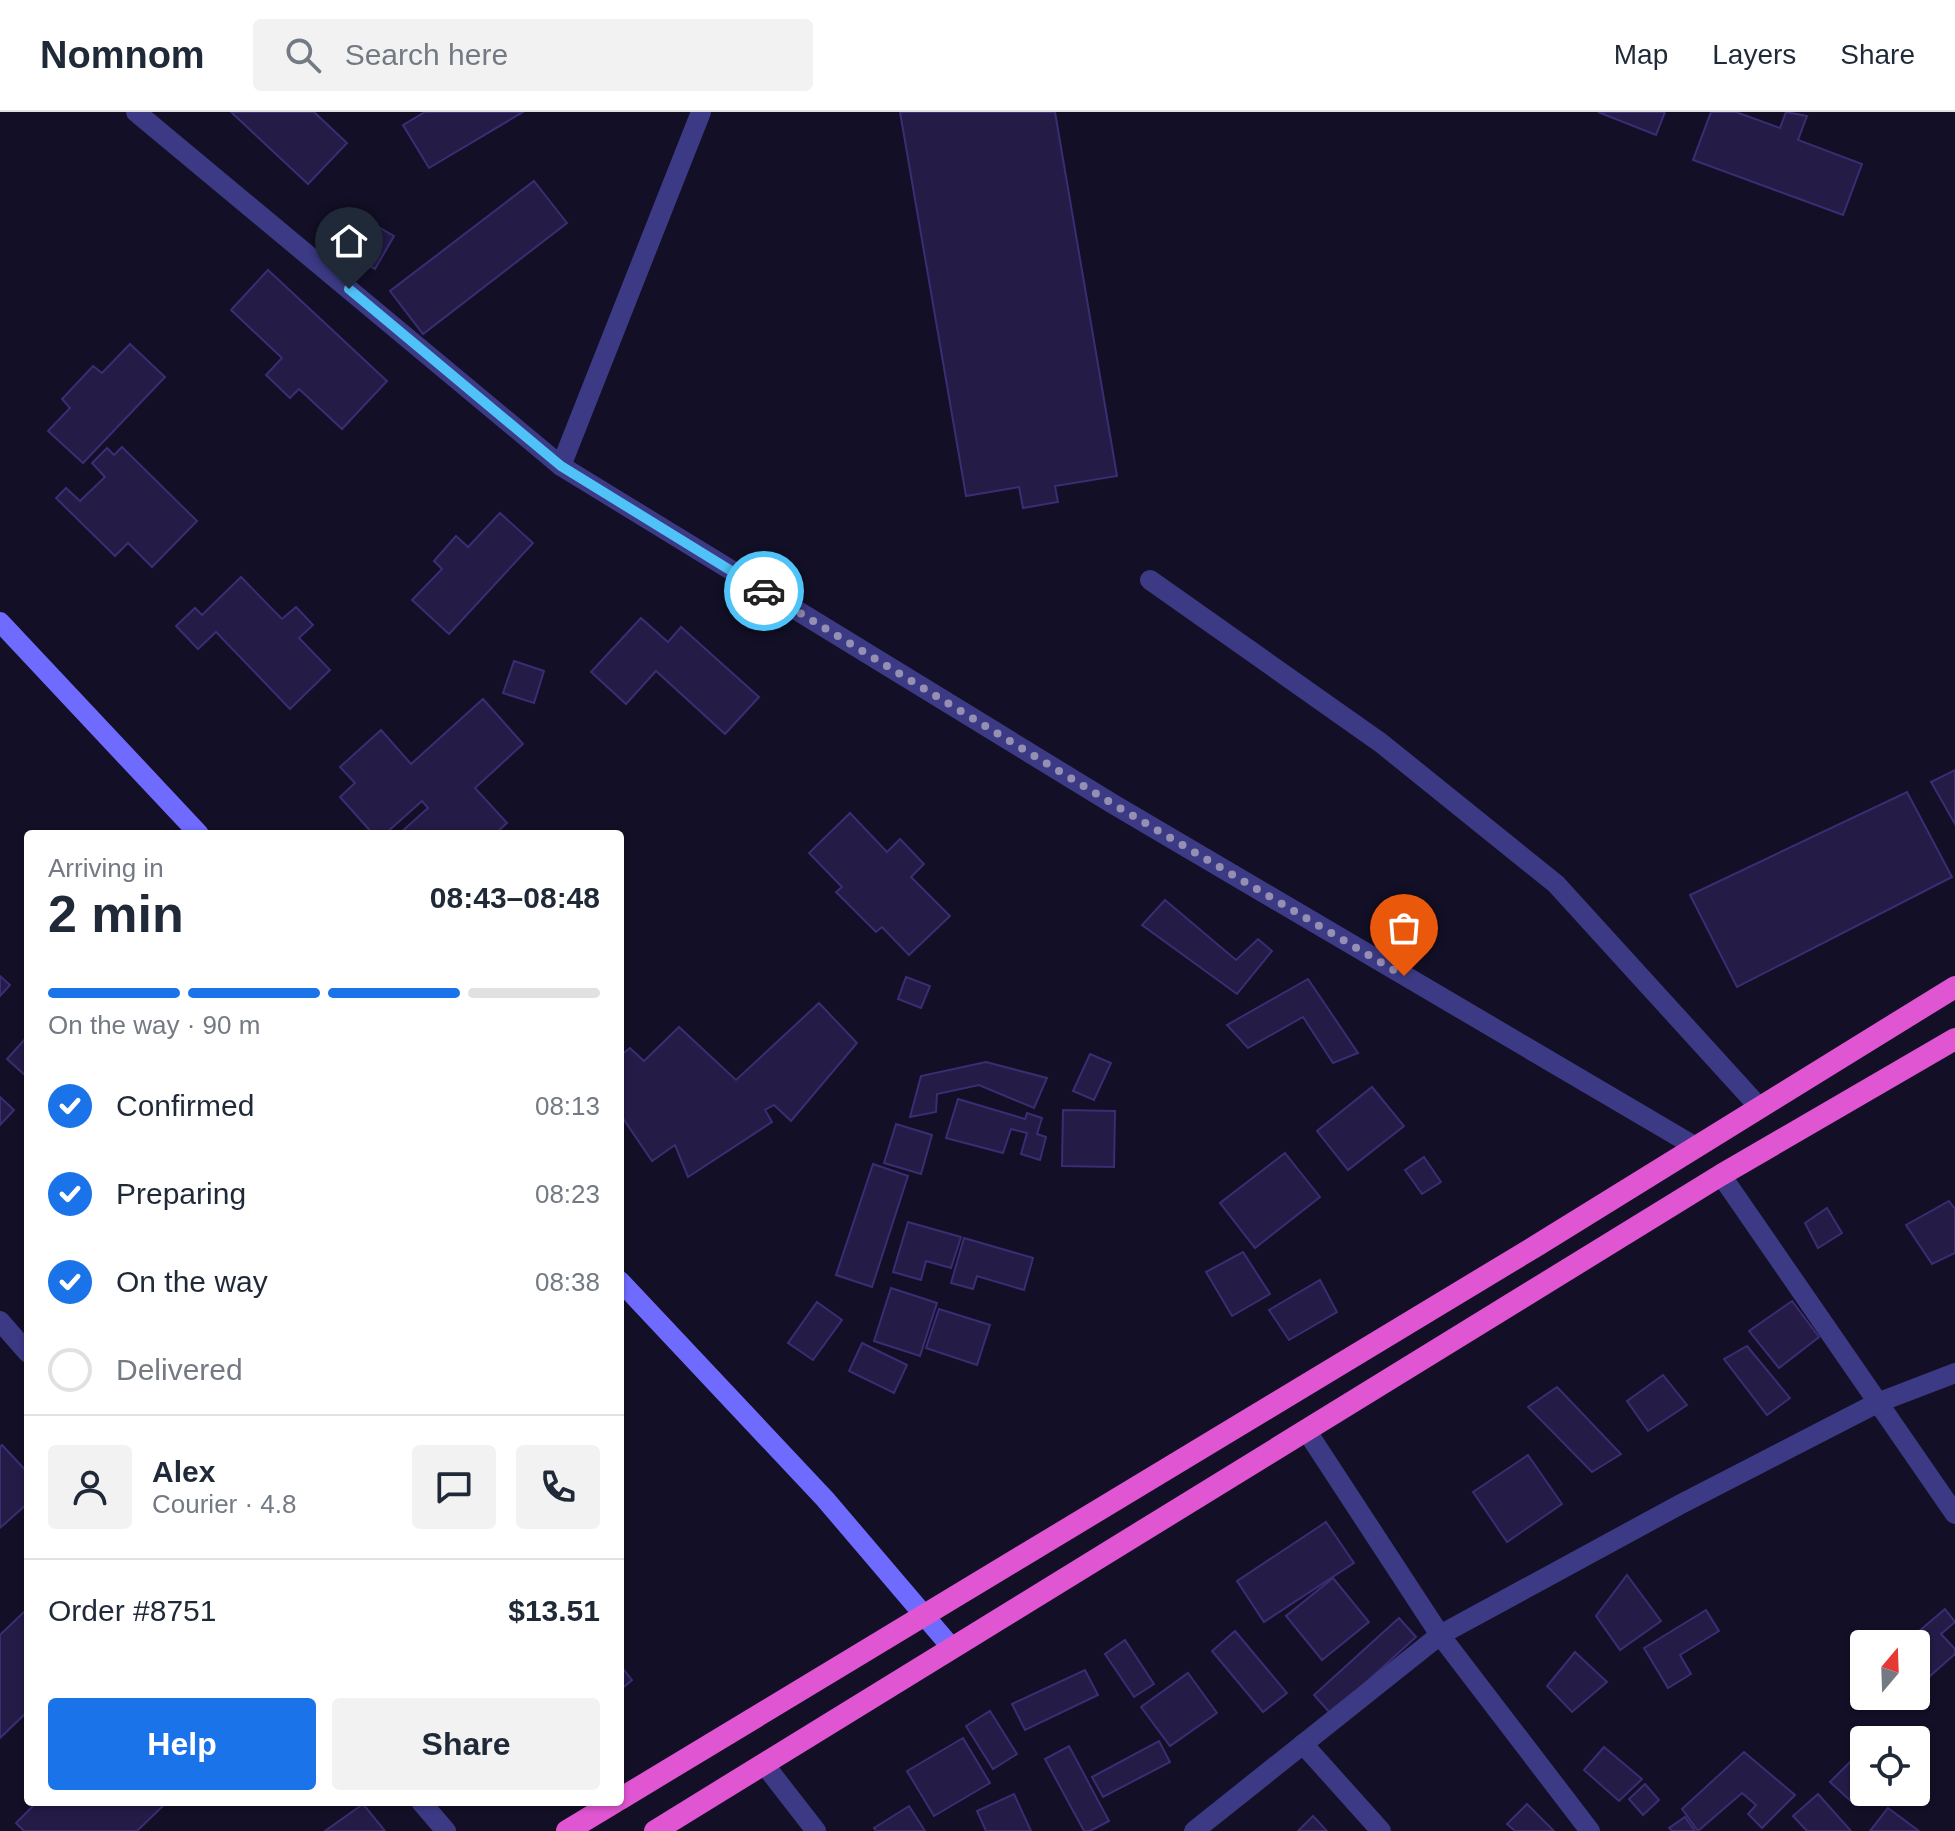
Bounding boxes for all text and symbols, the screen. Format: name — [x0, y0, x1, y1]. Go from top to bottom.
search box — [253, 19, 813, 91]
icon: search — [281, 33, 325, 77]
text: Nomnom — [40, 34, 205, 76]
text: Search here — [345, 38, 508, 71]
text: Map — [1614, 39, 1668, 70]
text: Layers — [1712, 39, 1796, 70]
text: Share — [1840, 39, 1915, 70]
pin — [315, 207, 383, 289]
icon: home — [327, 219, 371, 263]
courier — [724, 551, 804, 631]
icon: car — [742, 569, 786, 613]
text: Arriving in — [48, 853, 164, 883]
text: 08:43–08:48 — [430, 881, 600, 914]
text: 2 min — [48, 885, 184, 943]
pin — [1370, 894, 1438, 976]
icon: bag — [1382, 906, 1426, 950]
text: On the way · 90 m — [48, 1010, 260, 1040]
icon: check — [48, 1084, 92, 1128]
text: Confirmed — [116, 1089, 254, 1122]
text: 08:13 — [535, 1091, 600, 1121]
icon: check — [48, 1172, 92, 1216]
text: Preparing — [116, 1177, 246, 1210]
text: 08:23 — [535, 1179, 600, 1209]
icon: check — [48, 1260, 92, 1304]
text: On the way — [116, 1265, 268, 1298]
text: 08:38 — [535, 1267, 600, 1297]
text: Delivered — [116, 1353, 243, 1386]
button: person — [48, 1445, 132, 1529]
button: chat — [412, 1445, 496, 1529]
button: phone — [516, 1445, 600, 1529]
text: Alex — [152, 1455, 215, 1488]
text: Courier · 4.8 — [152, 1489, 297, 1519]
text: Order #8751 — [48, 1594, 216, 1627]
text: $13.51 — [508, 1594, 600, 1627]
north arrow — [1850, 1630, 1930, 1710]
map controls — [1850, 1630, 1930, 1806]
button: Help — [48, 1698, 316, 1790]
button: Share — [332, 1698, 600, 1790]
button: locate — [1850, 1726, 1930, 1806]

